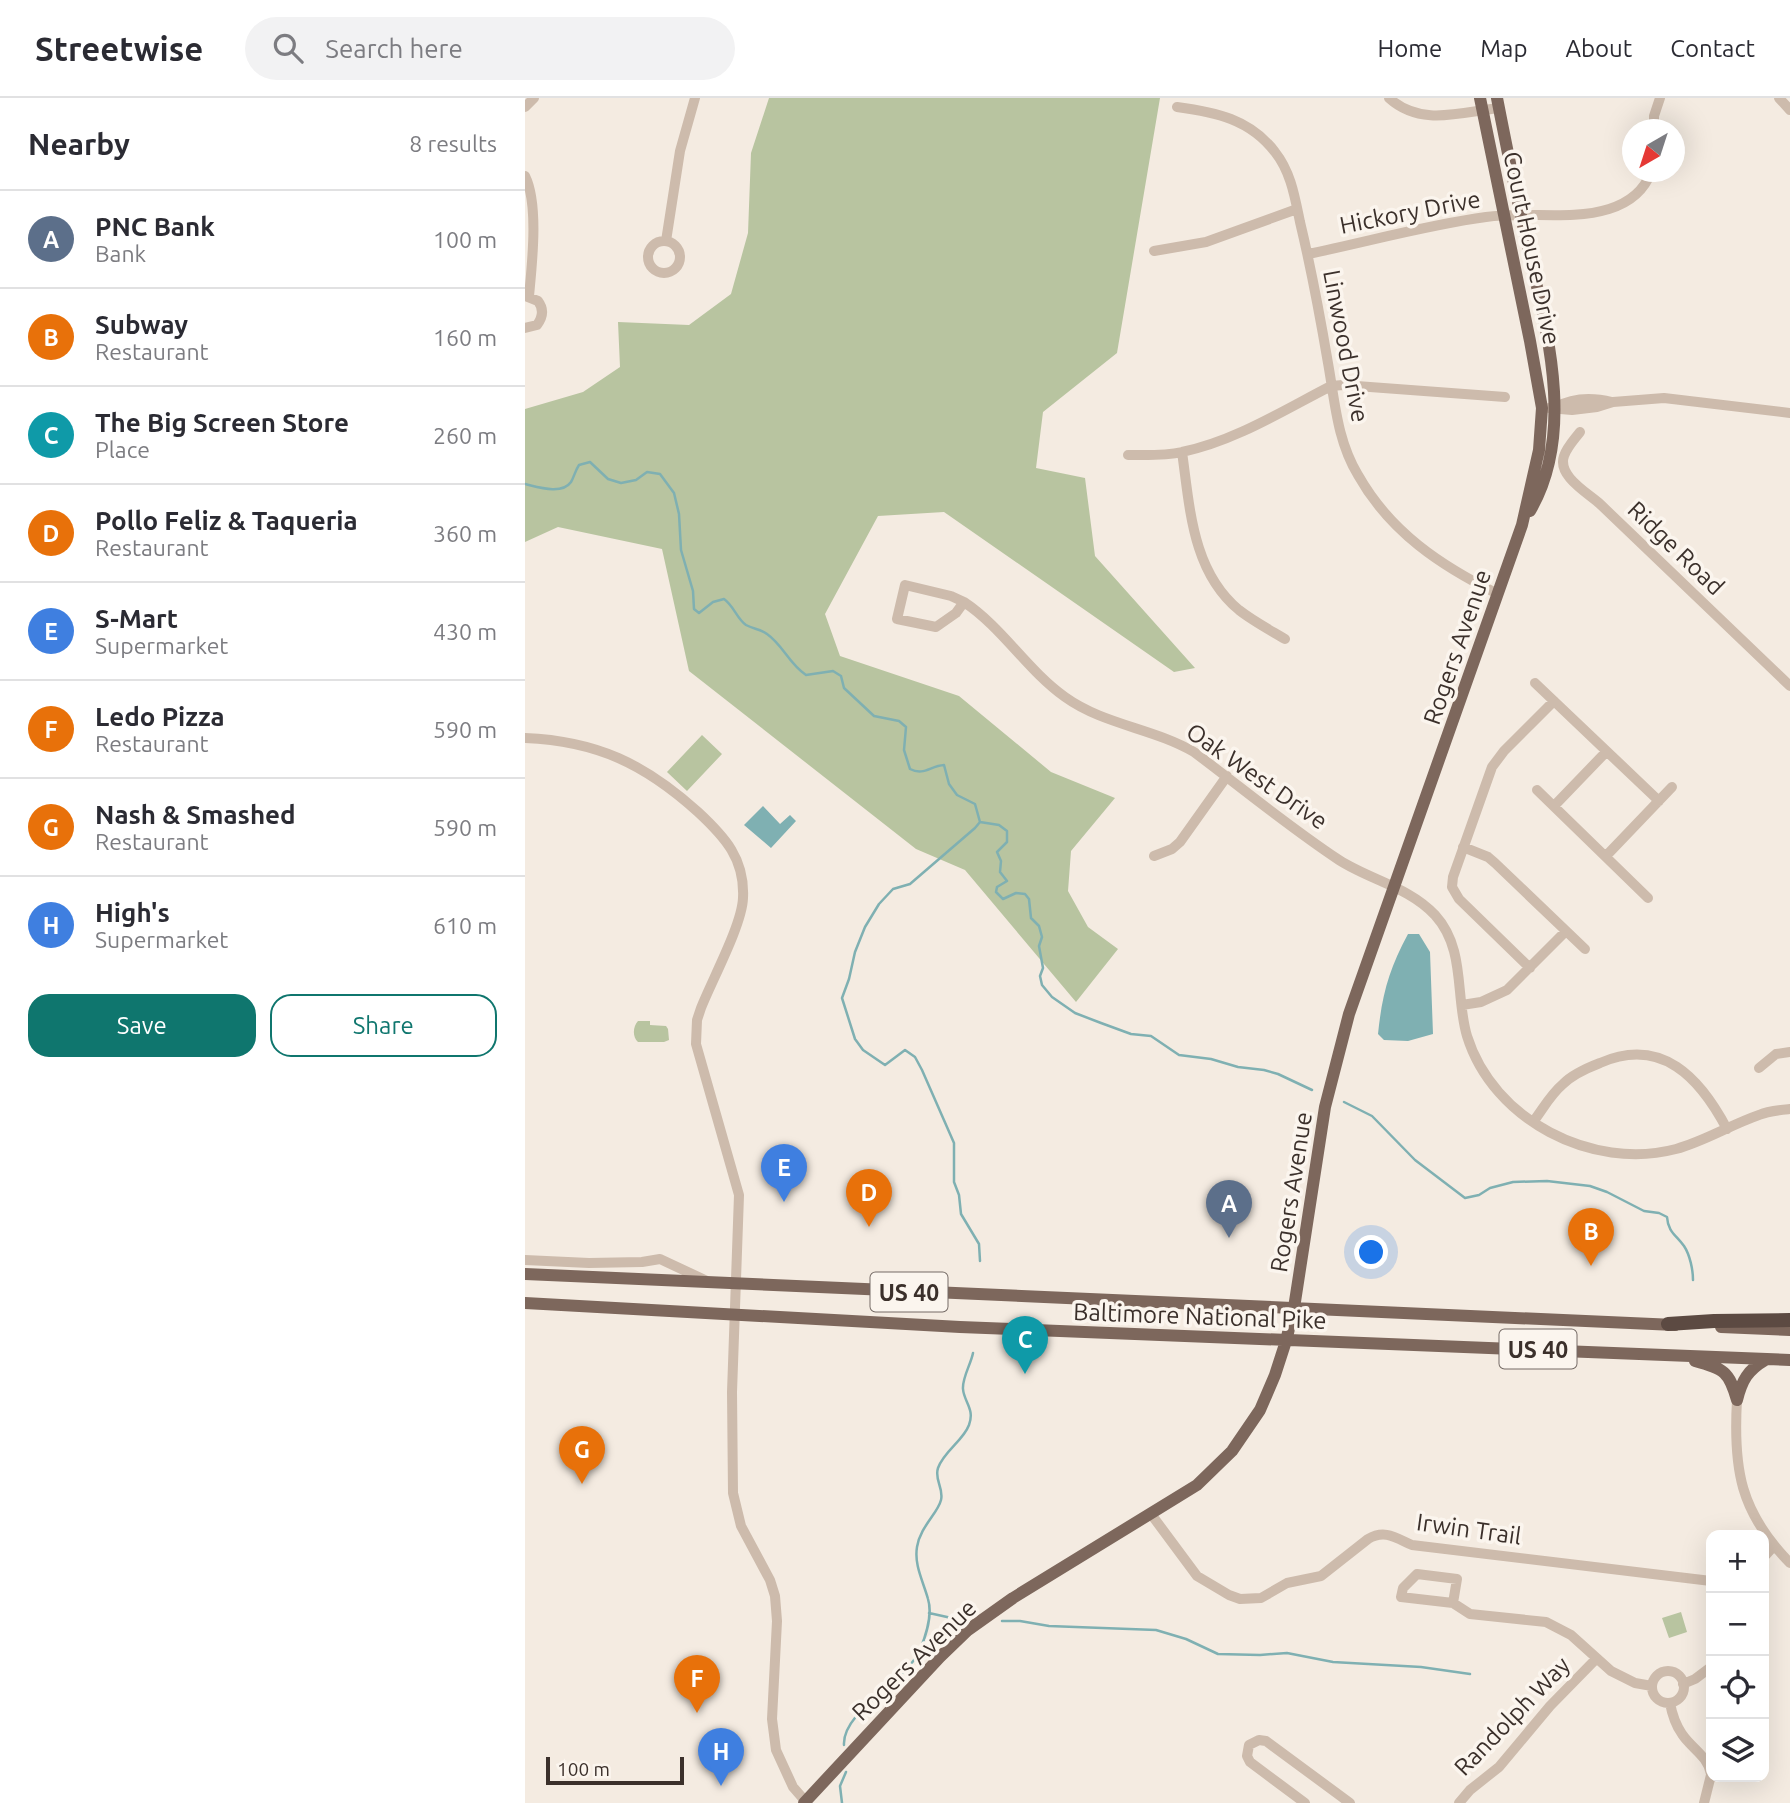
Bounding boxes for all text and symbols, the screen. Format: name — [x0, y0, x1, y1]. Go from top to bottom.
search box — [245, 17, 735, 80]
icon: search — [269, 29, 307, 67]
text: Streetwise — [35, 30, 203, 67]
text: Search here — [325, 34, 463, 63]
text: Home — [1377, 35, 1442, 62]
text: Map — [1480, 35, 1527, 62]
text: About — [1565, 35, 1632, 62]
text: Contact — [1670, 35, 1755, 62]
north arrow — [1622, 119, 1685, 182]
text: Nearby — [28, 127, 130, 161]
text: 8 results — [409, 131, 497, 156]
street label: Court House Drive — [1498, 149, 1566, 347]
street label: Hickory Drive — [1337, 185, 1483, 239]
text: PNC Bank — [95, 212, 215, 241]
text: A — [43, 227, 59, 252]
text: 100 m — [433, 227, 497, 252]
text: Bank — [95, 241, 146, 266]
street label: Linwood Drive — [1318, 268, 1374, 424]
text: Subway — [95, 310, 188, 339]
text: B — [43, 325, 59, 350]
text: 160 m — [433, 325, 497, 350]
text: Restaurant — [95, 339, 209, 364]
text: The Big Screen Store — [95, 408, 349, 437]
text: C — [44, 423, 58, 448]
text: 260 m — [433, 423, 497, 448]
text: Place — [95, 437, 150, 462]
street label: Ridge Road — [1622, 496, 1730, 600]
text: Pollo Feliz & Taqueria — [95, 506, 358, 535]
text: D — [43, 521, 59, 546]
text: 360 m — [433, 521, 497, 546]
text: Restaurant — [95, 535, 209, 560]
street label: Rogers Avenue — [1418, 566, 1496, 728]
text: S-Mart — [95, 604, 178, 633]
text: E — [44, 619, 58, 644]
text: 430 m — [433, 619, 497, 644]
text: Supermarket — [95, 633, 228, 658]
text: Ledo Pizza — [95, 702, 225, 731]
text: F — [45, 717, 57, 742]
text: 590 m — [433, 717, 497, 742]
street label: Oak West Drive — [1181, 717, 1333, 835]
text: Restaurant — [95, 731, 209, 756]
text: Nash & Smashed — [95, 800, 296, 829]
text: G — [43, 815, 59, 840]
text: 590 m — [433, 815, 497, 840]
text: Restaurant — [95, 829, 209, 854]
text: High's — [95, 898, 170, 927]
text: H — [43, 913, 59, 938]
text: 610 m — [433, 913, 497, 938]
text: Supermarket — [95, 927, 228, 952]
button: Save — [28, 994, 256, 1057]
button: Share — [270, 994, 497, 1057]
street label: Rogers Avenue — [1265, 1110, 1317, 1274]
pin: E — [761, 1144, 807, 1202]
pin: D — [846, 1169, 892, 1227]
pin: A — [1206, 1180, 1252, 1238]
pin: B — [1568, 1208, 1614, 1266]
your location — [1354, 1235, 1388, 1269]
road number: US 40 — [871, 1273, 947, 1312]
street label: Baltimore National Pike — [1073, 1298, 1327, 1334]
pin: C — [1002, 1316, 1048, 1374]
road number: US 40 — [1499, 1330, 1577, 1368]
pin: G — [559, 1426, 605, 1484]
street label: Irwin Trail — [1415, 1508, 1523, 1550]
map controls — [1706, 1530, 1769, 1782]
button: + — [1706, 1530, 1769, 1593]
button: − — [1706, 1593, 1769, 1656]
street label: Rogers Avenue — [846, 1594, 982, 1726]
street label: Randolph Way — [1449, 1651, 1576, 1781]
pin: F — [674, 1655, 720, 1713]
button: locate — [1706, 1656, 1769, 1719]
button: layers — [1706, 1719, 1769, 1782]
pin: H — [698, 1728, 744, 1786]
scale bar — [546, 1754, 684, 1786]
text: 100 m — [557, 1758, 610, 1780]

